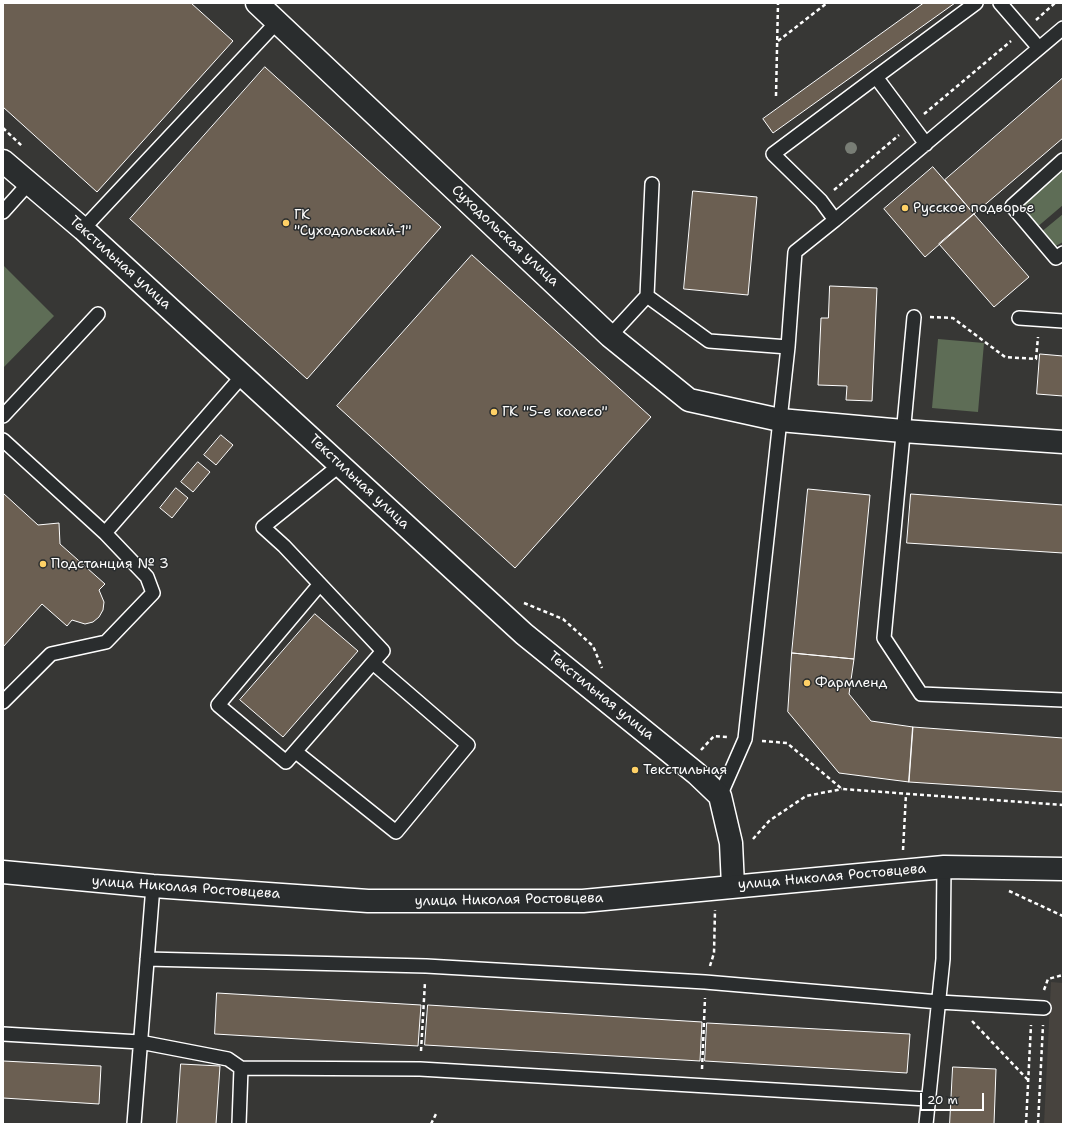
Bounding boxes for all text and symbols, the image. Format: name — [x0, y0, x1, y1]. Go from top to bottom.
street label: Суходольская улица — [448, 182, 562, 290]
place label: Русское подворье — [913, 200, 1034, 216]
marker: Русское подворье — [900, 203, 910, 213]
place label: ГК "Суходольский-1" — [294, 207, 412, 240]
street label: Текстильная улица — [66, 213, 174, 313]
marker: ГК "Суходольский-1" — [281, 218, 291, 228]
place label: ГК "5-е колесо" — [502, 404, 608, 420]
marker: ГК "5-е колесо" — [489, 407, 499, 417]
street label: Текстильная улица — [305, 431, 413, 533]
place label: Подстанция № 3 — [51, 556, 169, 572]
marker: Подстанция № 3 — [38, 559, 48, 569]
street label: Текстильная улица — [545, 648, 657, 744]
place label: Фармленд — [815, 675, 887, 691]
marker: Фармленд — [802, 678, 812, 688]
place label: Текстильная — [643, 762, 727, 778]
marker: Текстильная — [630, 765, 640, 775]
street label: улица Николая Ростовцева — [737, 860, 927, 894]
street label: улица Николая Ростовцева — [91, 873, 281, 903]
street label: улица Николая Ростовцева — [414, 890, 604, 910]
scale bar — [922, 1085, 986, 1111]
text: 20 m — [927, 1092, 958, 1108]

